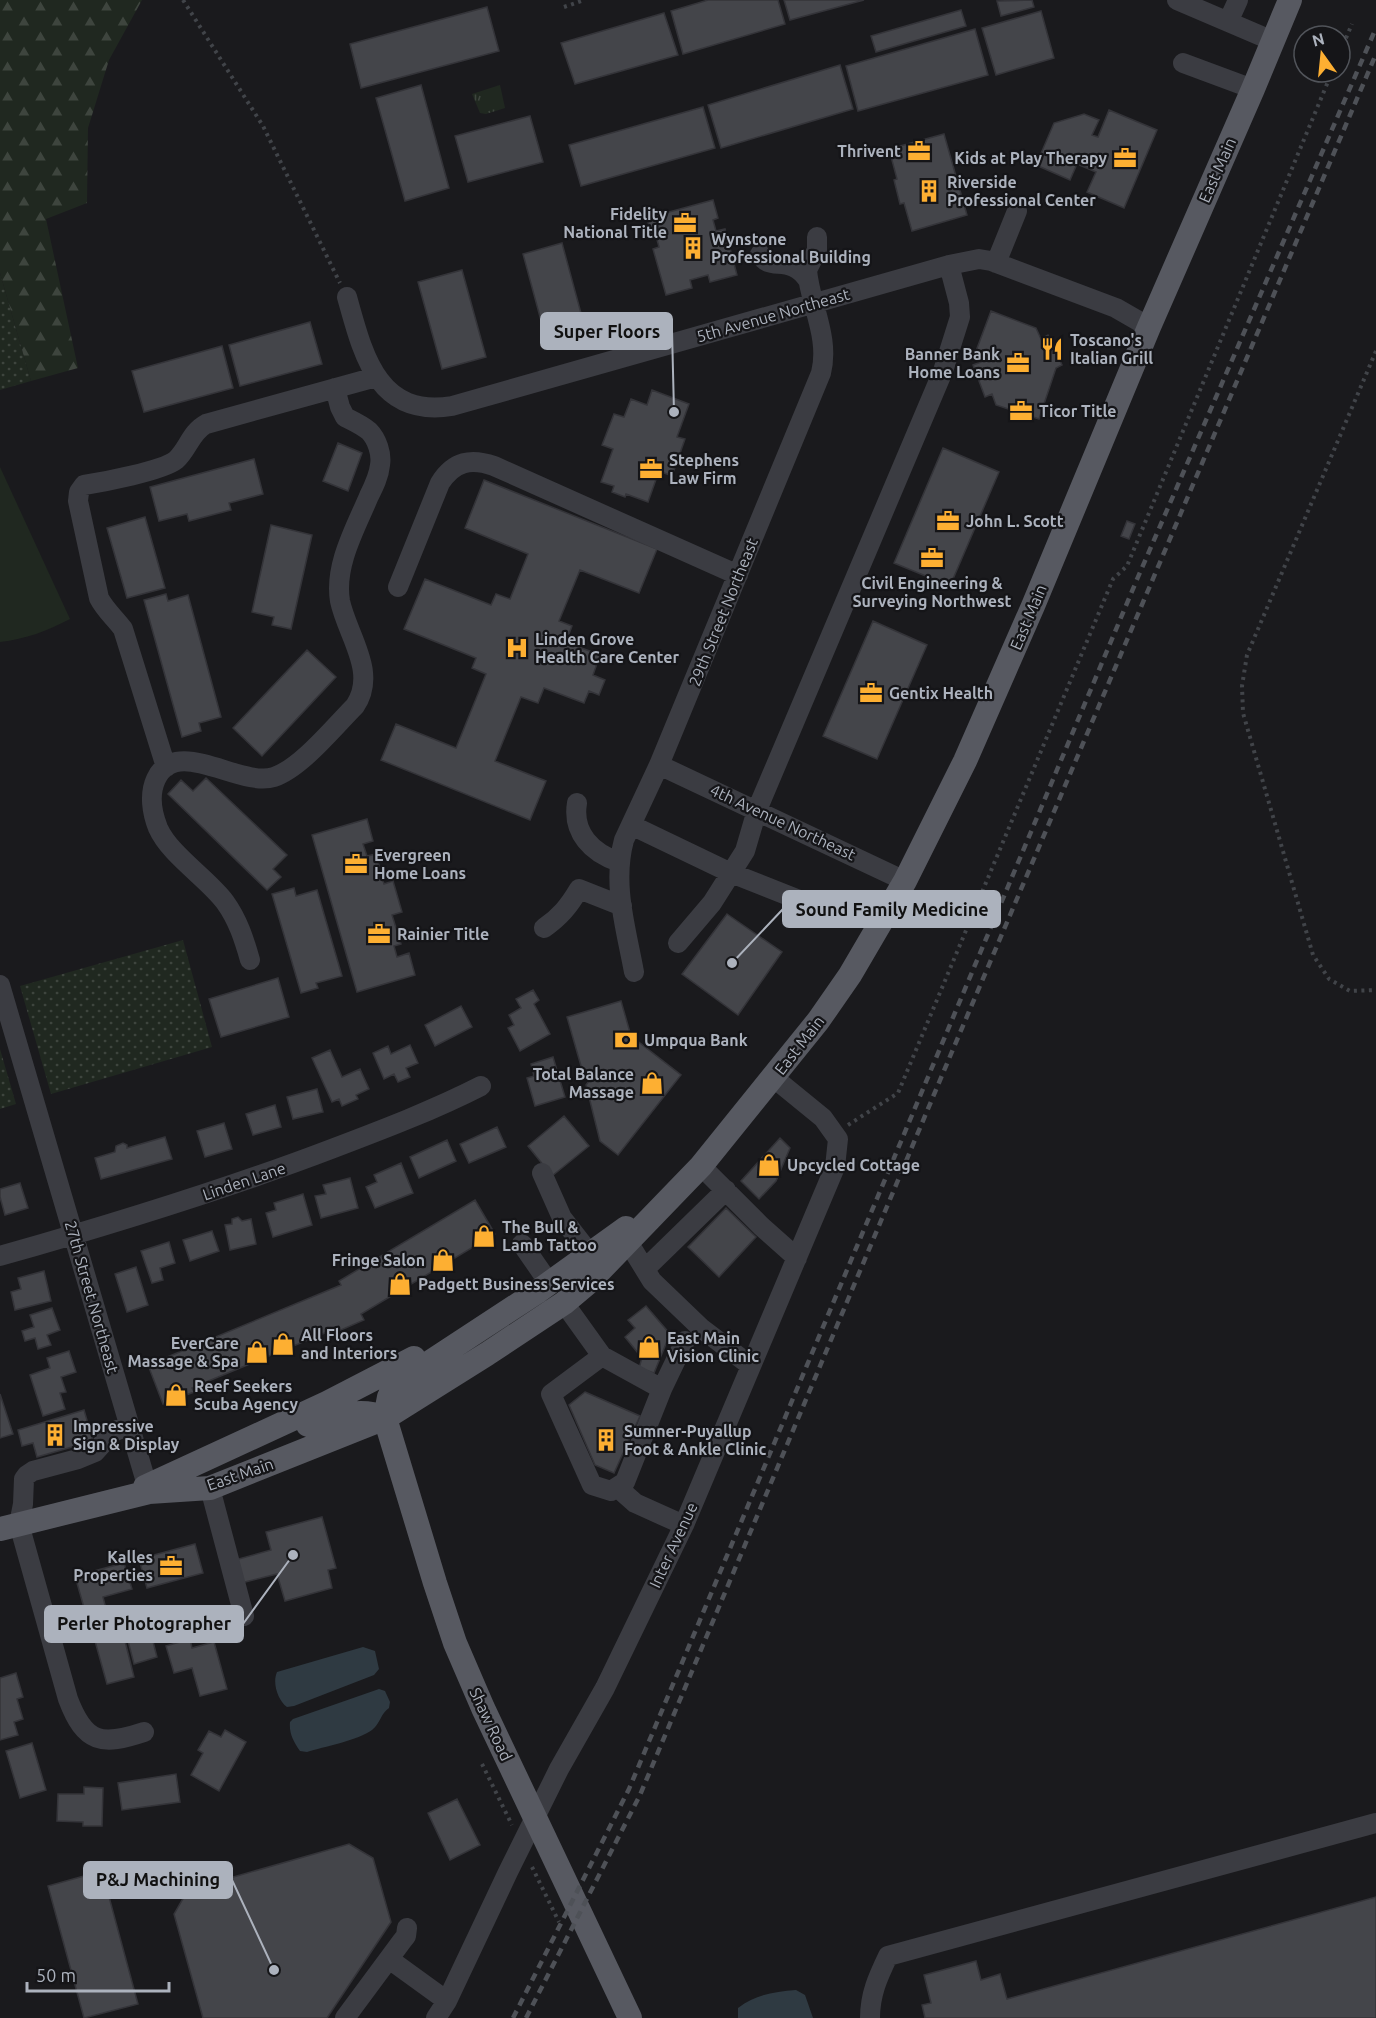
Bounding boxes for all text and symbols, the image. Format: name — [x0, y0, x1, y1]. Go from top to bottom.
north arrow — [1292, 24, 1352, 84]
text: N — [1310, 29, 1326, 50]
street label: East Main — [1195, 135, 1239, 205]
office icon: Thrivent — [906, 138, 932, 164]
place label: Thrivent — [837, 142, 901, 160]
office icon: Kids at Play Therapy — [1112, 145, 1138, 171]
place label: Kids at Play Therapy — [954, 149, 1107, 167]
place label: Riverside Professional Center — [947, 173, 1096, 209]
building icon: Riverside Professional Center — [916, 178, 942, 204]
place label: Fidelity National Title — [563, 205, 667, 241]
office icon: Fidelity National Title — [672, 210, 698, 236]
place label: Wynstone Professional Building — [711, 230, 871, 266]
building icon: Wynstone Professional Building — [680, 235, 706, 261]
street label: 5th Avenue Northeast — [694, 284, 852, 345]
callout: Super Floors — [541, 313, 672, 349]
text: Super Floors — [554, 321, 660, 341]
place label: Toscano's Italian Grill — [1070, 331, 1153, 367]
restaurant icon: Toscano's Italian Grill — [1039, 336, 1065, 362]
place label: Banner Bank Home Loans — [905, 345, 1000, 381]
office icon: Banner Bank Home Loans — [1005, 350, 1031, 376]
office icon: Ticor Title — [1008, 398, 1034, 424]
place label: Ticor Title — [1039, 402, 1116, 420]
place label: Stephens Law Firm — [669, 451, 739, 487]
office icon: Stephens Law Firm — [638, 456, 664, 482]
office icon: John L. Scott — [935, 508, 961, 534]
place label: John L. Scott — [966, 512, 1064, 530]
street label: 29th Street Northeast — [685, 535, 761, 689]
office icon: Civil Engineering & Surveying Northwest — [919, 545, 945, 571]
place label: Civil Engineering & Surveying Northwest — [853, 574, 1012, 610]
street label: East Main — [1006, 582, 1050, 652]
place label: Linden Grove Health Care Center — [535, 630, 679, 666]
hospital icon: Linden Grove Health Care Center — [504, 635, 530, 661]
office icon: Gentix Health — [858, 680, 884, 706]
place label: Gentix Health — [889, 684, 993, 702]
street label: 4th Avenue Northeast — [707, 780, 859, 864]
place label: Evergreen Home Loans — [374, 846, 466, 882]
office icon: Evergreen Home Loans — [343, 851, 369, 877]
callout: Sound Family Medicine — [783, 891, 1000, 927]
text: Sound Family Medicine — [795, 899, 989, 919]
office icon: Rainier Title — [366, 921, 392, 947]
place label: Rainier Title — [397, 925, 489, 943]
street label: East Main — [771, 1012, 827, 1078]
bank icon: Umpqua Bank — [613, 1027, 639, 1053]
place label: Umpqua Bank — [644, 1031, 748, 1049]
place label: Total Balance Massage — [533, 1065, 634, 1101]
shop icon: Total Balance Massage — [639, 1070, 665, 1096]
shop icon: Upcycled Cottage — [756, 1152, 782, 1178]
place label: Upcycled Cottage — [787, 1156, 920, 1174]
street label: Linden Lane — [200, 1158, 288, 1204]
place label: The Bull & Lamb Tattoo — [502, 1218, 597, 1254]
street label: 27th Street Northeast — [62, 1219, 123, 1376]
shop icon: The Bull & Lamb Tattoo — [471, 1223, 497, 1249]
shop icon: Fringe Salon — [430, 1247, 456, 1273]
place label: Fringe Salon — [332, 1251, 425, 1269]
shop icon: Padgett Business Services — [387, 1271, 413, 1297]
place label: Padgett Business Services — [418, 1275, 614, 1293]
place label: All Floors and Interiors — [301, 1326, 397, 1362]
place label: East Main Vision Clinic — [667, 1329, 759, 1365]
shop icon: All Floors and Interiors — [270, 1331, 296, 1357]
place label: EverCare Massage & Spa — [128, 1334, 239, 1370]
shop icon: East Main Vision Clinic — [636, 1334, 662, 1360]
shop icon: EverCare Massage & Spa — [244, 1339, 270, 1365]
place label: Reef Seekers Scuba Agency — [194, 1377, 298, 1413]
shop icon: Reef Seekers Scuba Agency — [163, 1382, 189, 1408]
place label: Impressive Sign & Display — [73, 1417, 180, 1453]
building icon: Impressive Sign & Display — [42, 1422, 68, 1448]
place label: Sumner-Puyallup Foot & Ankle Clinic — [624, 1422, 766, 1458]
building icon: Sumner-Puyallup Foot & Ankle Clinic — [593, 1427, 619, 1453]
street label: East Main — [204, 1454, 276, 1494]
street label: Inter Avenue — [645, 1500, 701, 1590]
place label: Kalles Properties — [73, 1548, 153, 1584]
office icon: Kalles Properties — [158, 1553, 184, 1579]
callout: Perler Photographer — [45, 1606, 243, 1642]
text: Perler Photographer — [57, 1613, 232, 1633]
street label: Shaw Road — [466, 1685, 516, 1763]
callout: P&J Machining — [84, 1862, 232, 1898]
text: P&J Machining — [96, 1869, 220, 1889]
scale bar — [27, 1955, 170, 1993]
text: 50 m — [36, 1965, 76, 1985]

